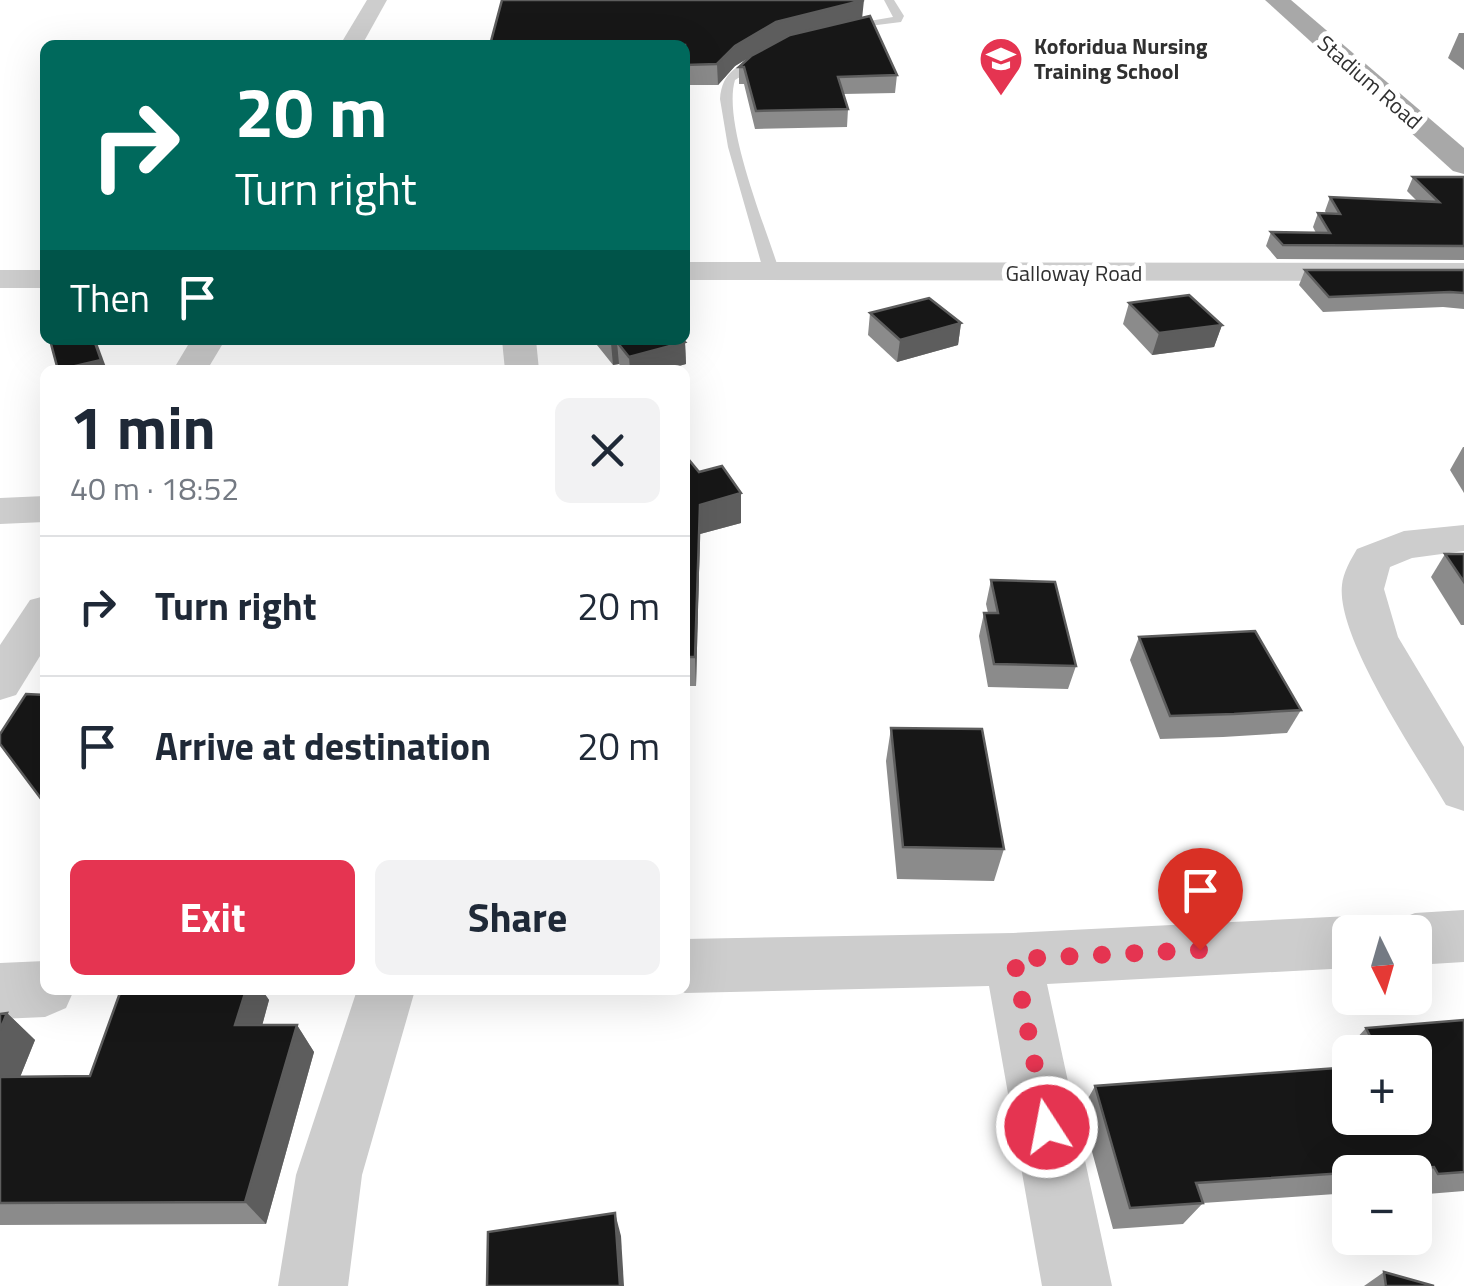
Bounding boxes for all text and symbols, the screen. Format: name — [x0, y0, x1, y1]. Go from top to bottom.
street label: Stadium Road — [1310, 27, 1430, 137]
place label: Koforidua Nursing Training School — [1034, 29, 1208, 88]
school or university icon: Koforidua Nursing Training School — [978, 36, 1024, 97]
text: 20 m — [235, 58, 388, 164]
icon: right — [70, 80, 200, 210]
text: Turn right — [235, 154, 417, 222]
street label: Galloway Road — [1006, 256, 1142, 290]
text: Then — [70, 269, 150, 327]
icon: arrive — [170, 270, 225, 325]
text: 1 min — [70, 381, 216, 472]
button: close — [555, 398, 660, 503]
text: 40 m · 18:52 — [70, 464, 239, 512]
text: Turn right — [155, 577, 317, 635]
text: 20 m — [577, 577, 660, 635]
icon: right — [70, 579, 125, 634]
text: Arrive at destination — [155, 717, 491, 775]
text: 20 m — [577, 717, 660, 775]
icon: arrive — [70, 719, 125, 774]
pin — [1158, 848, 1243, 951]
button: Exit — [70, 860, 355, 975]
button: Share — [375, 860, 660, 975]
icon: arrive — [1173, 863, 1228, 918]
north arrow — [1332, 915, 1432, 1015]
map controls — [1332, 915, 1432, 1255]
button: + — [1332, 1035, 1432, 1135]
position arrow — [995, 1075, 1099, 1179]
button: − — [1332, 1155, 1432, 1255]

